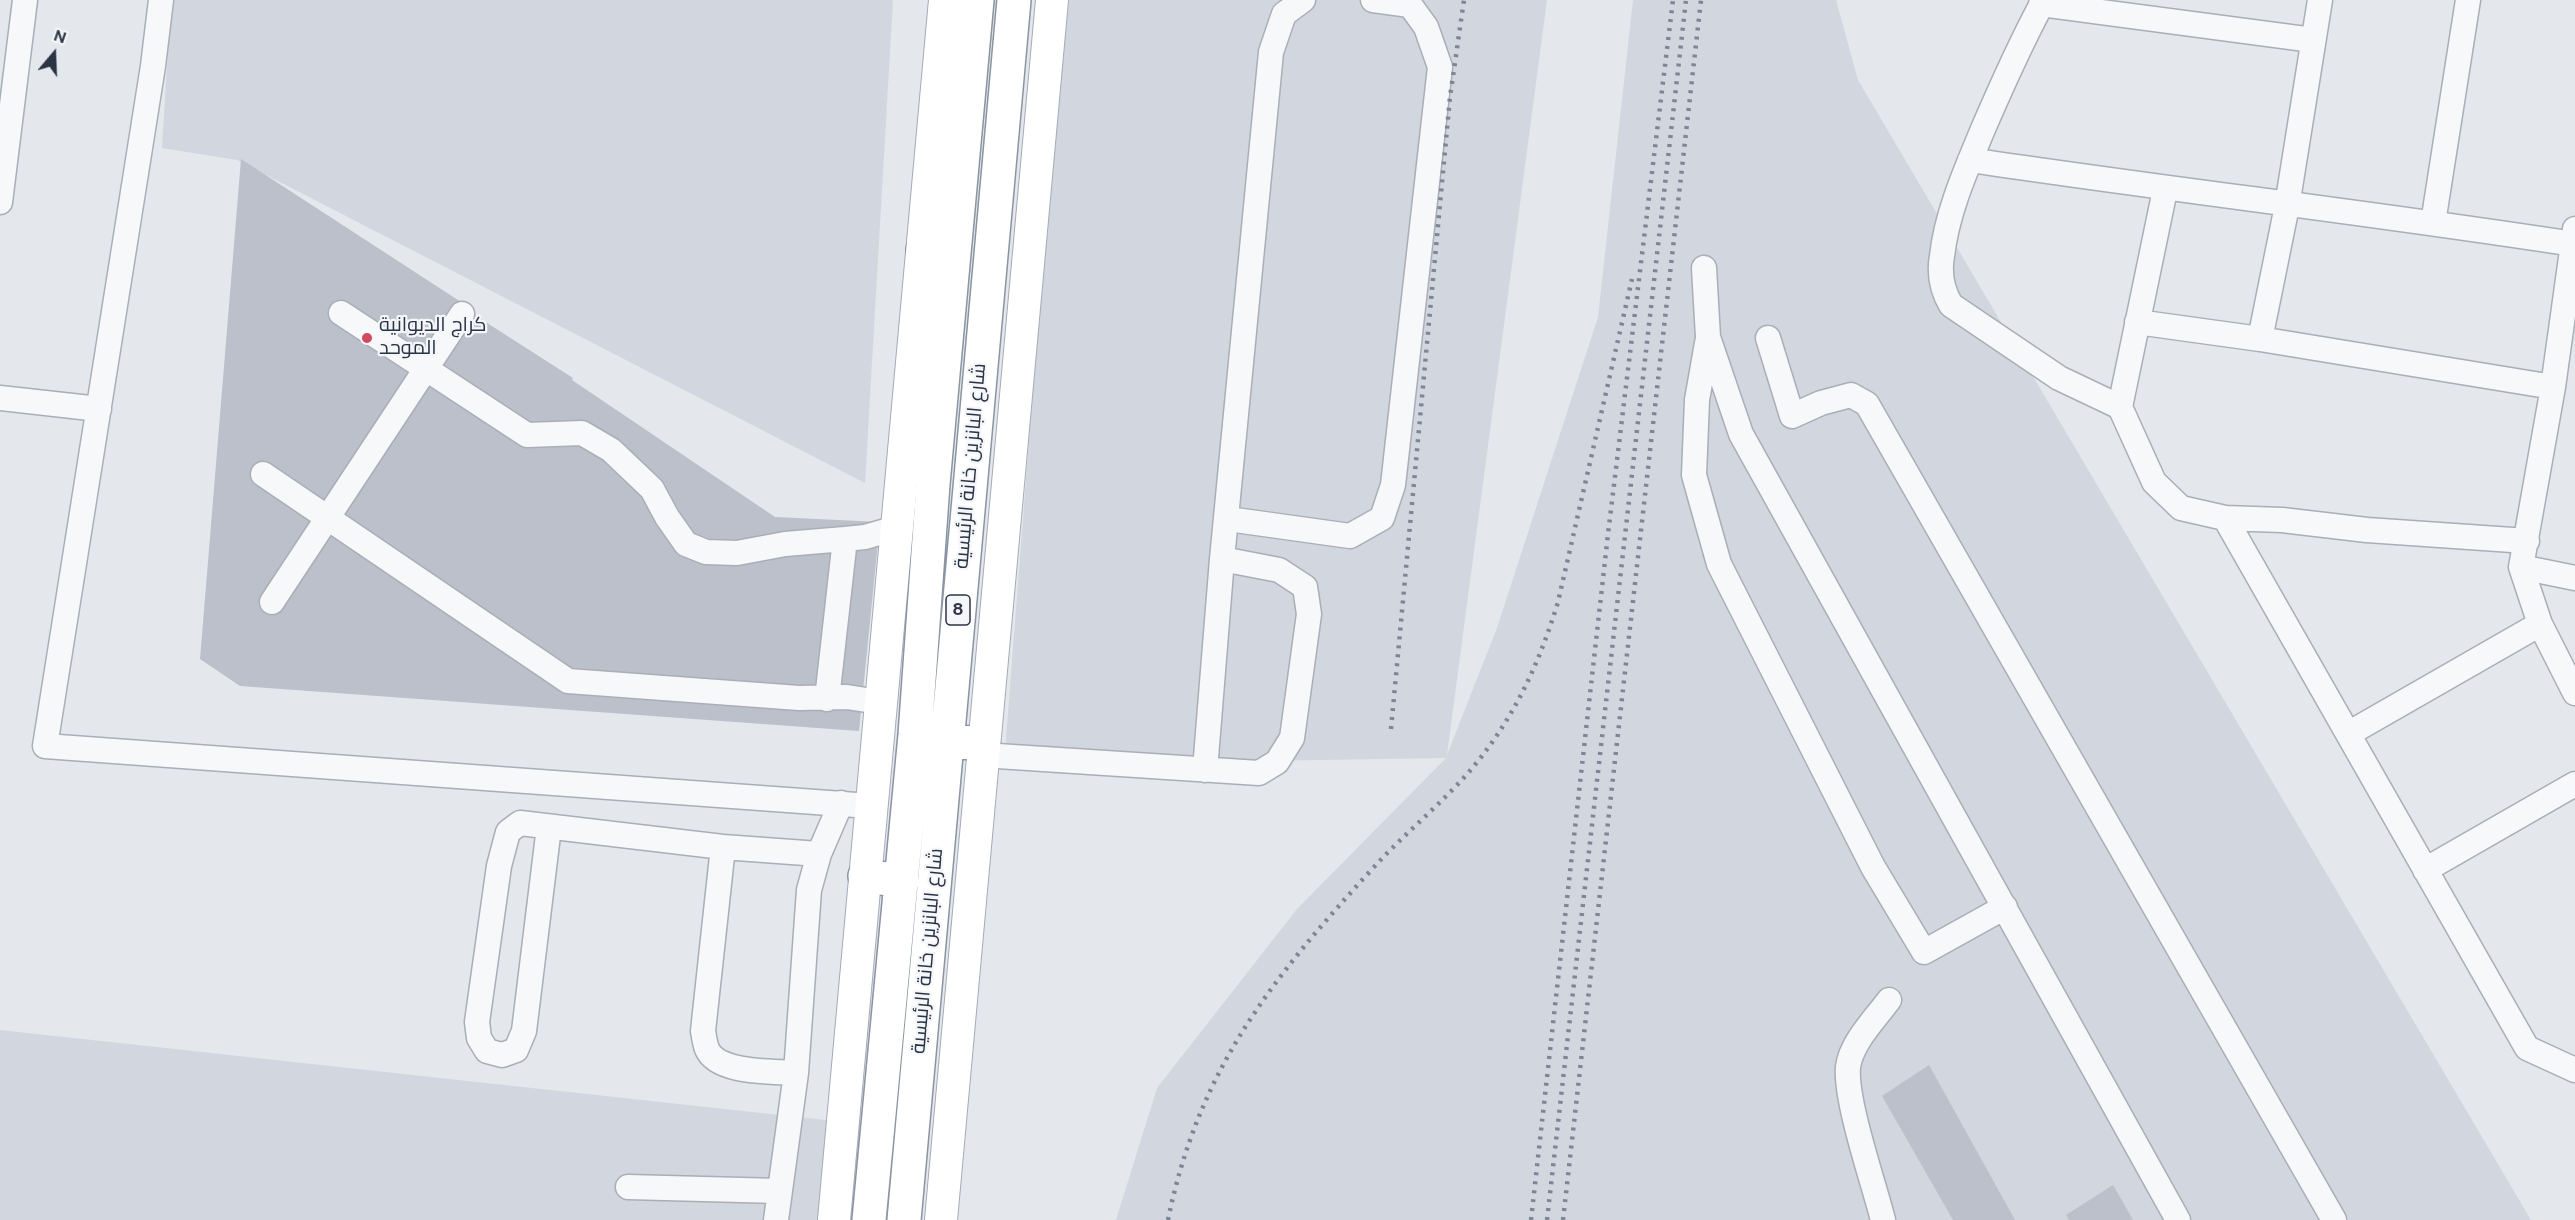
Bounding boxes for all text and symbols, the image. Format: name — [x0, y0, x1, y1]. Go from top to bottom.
north arrow — [24, 24, 84, 84]
text: N — [51, 25, 69, 48]
place label: كراج الديوانية الموحد — [379, 314, 486, 361]
marker: كراج الديوانية الموحد — [360, 331, 374, 345]
street label: شارع البانزين خانة الرئيسية — [950, 362, 992, 570]
road number: 8 — [946, 595, 970, 625]
street label: شارع البانزين خانة الرئيسية — [907, 847, 949, 1055]

